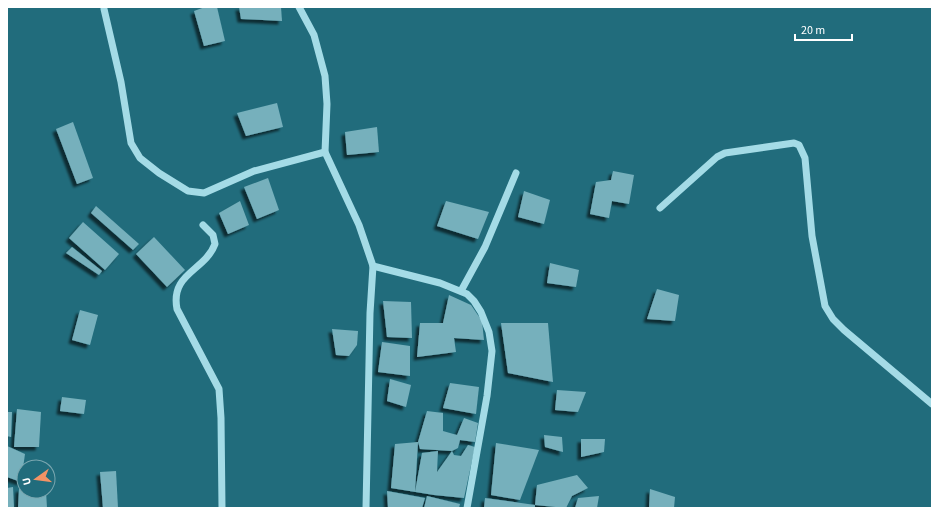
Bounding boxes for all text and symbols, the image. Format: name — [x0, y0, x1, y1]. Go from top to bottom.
scale bar — [795, 16, 852, 42]
text: 20 m — [801, 22, 825, 39]
north arrow — [16, 459, 56, 499]
text: U — [19, 476, 35, 487]

